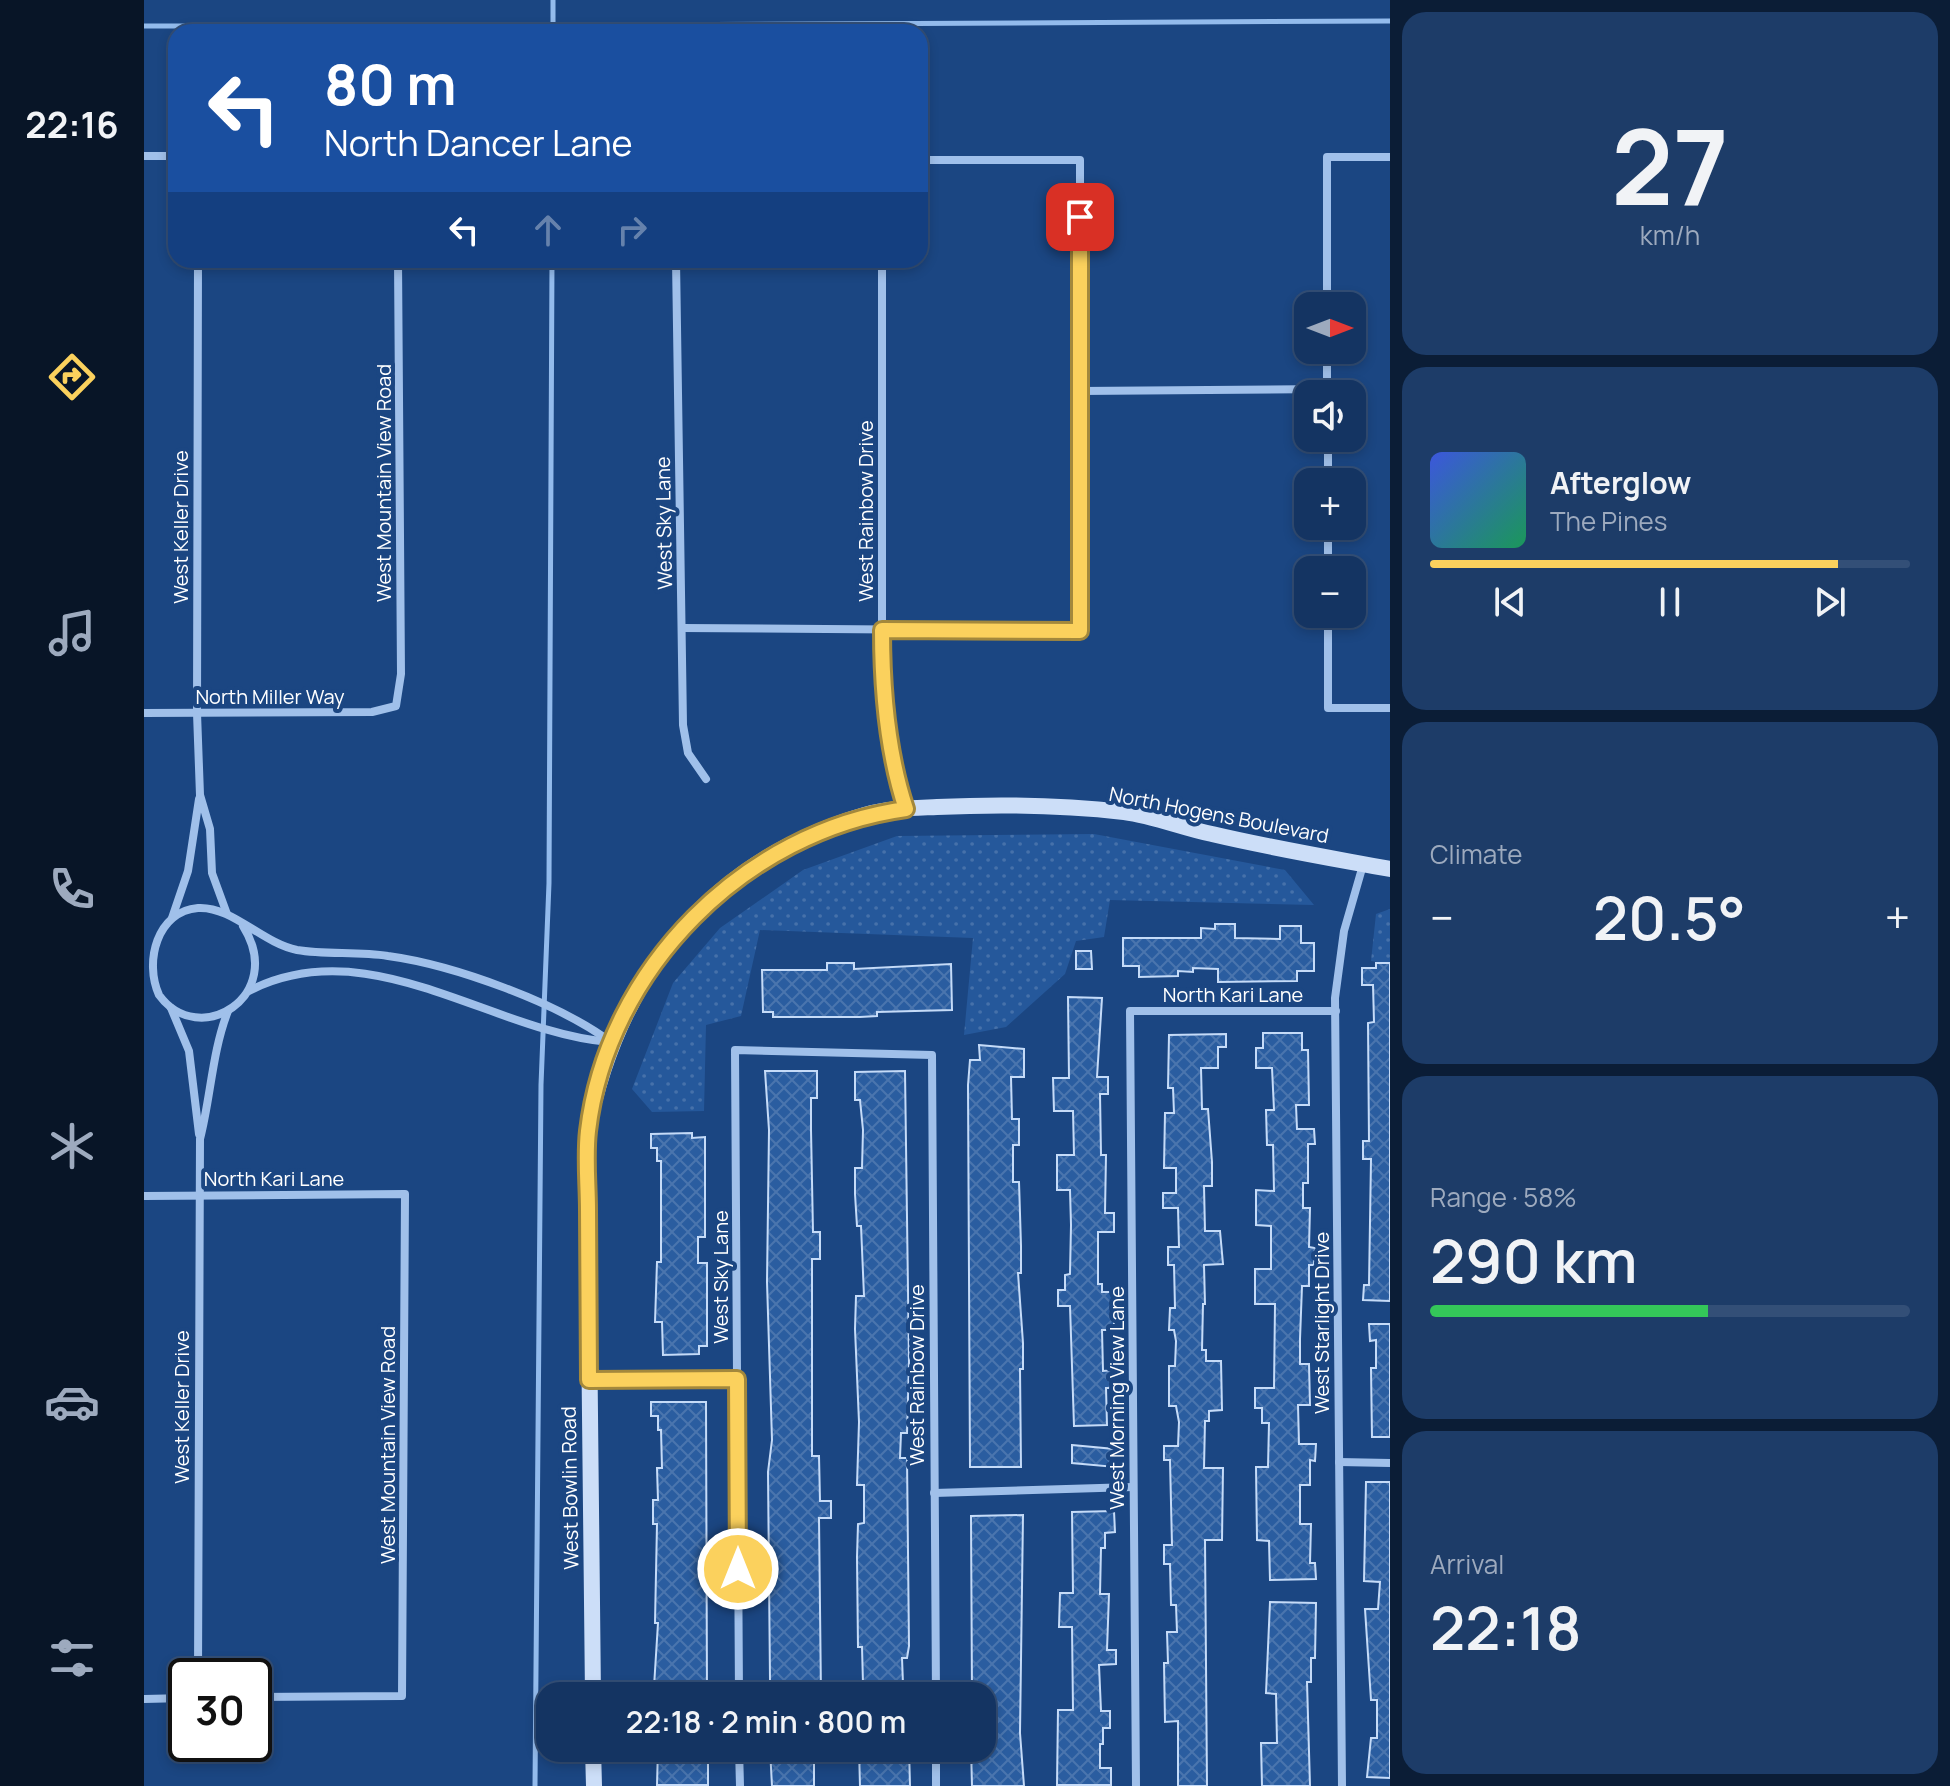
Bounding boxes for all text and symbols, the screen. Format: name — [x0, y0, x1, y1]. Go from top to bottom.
text: 80 m — [324, 45, 457, 122]
icon: left — [192, 56, 296, 160]
text: 27 — [1611, 94, 1729, 236]
text: 22:16 — [25, 100, 119, 149]
text: North Dancer Lane — [324, 118, 633, 167]
pin — [1046, 183, 1114, 251]
icon: arrive — [1058, 195, 1102, 239]
icon: left — [442, 208, 486, 252]
icon: ahead — [526, 208, 570, 252]
icon: right — [610, 208, 654, 252]
text: km/h — [1640, 217, 1700, 253]
north arrow — [1294, 292, 1366, 364]
map controls — [1294, 292, 1366, 628]
icon: directions — [44, 349, 100, 405]
street label: West Mountain View Road — [370, 364, 397, 602]
button: sound — [1294, 380, 1366, 452]
street label: West Rainbow Drive — [852, 420, 879, 602]
street label: West Keller Drive — [167, 450, 194, 604]
street label: West Sky Lane — [649, 456, 678, 590]
text: Afterglow — [1550, 462, 1691, 503]
button: + — [1294, 468, 1366, 540]
text: The Pines — [1550, 503, 1667, 539]
button: − — [1294, 556, 1366, 628]
icon: previous — [1488, 580, 1532, 624]
icon: pause — [1648, 580, 1692, 624]
icon: next — [1808, 580, 1852, 624]
icon: music — [44, 605, 100, 661]
street label: North Miller Way — [195, 683, 345, 710]
street label: North Hogens Boulevard — [1107, 780, 1331, 849]
text: Climate — [1430, 836, 1522, 872]
icon: phone — [44, 861, 100, 917]
text: 20.5° — [1593, 876, 1746, 958]
text: − — [1430, 887, 1454, 947]
text: + — [1885, 887, 1910, 947]
street label: North Kari Lane — [1163, 981, 1303, 1008]
icon: climate — [44, 1118, 100, 1174]
street label: North Kari Lane — [204, 1165, 344, 1192]
text: Range · 58% — [1430, 1179, 1577, 1215]
street label: West Sky Lane — [707, 1210, 734, 1344]
text: 290 km — [1430, 1219, 1637, 1301]
street label: West Starlight Drive — [1308, 1232, 1335, 1414]
street label: West Rainbow Drive — [903, 1284, 930, 1466]
street label: West Morning View Lane — [1103, 1286, 1130, 1510]
street label: West Mountain View Road — [374, 1326, 401, 1564]
street label: West Keller Drive — [168, 1330, 195, 1484]
icon: car — [44, 1374, 100, 1430]
street label: West Bowlin Road — [555, 1406, 584, 1570]
position arrow — [696, 1527, 780, 1611]
text: Arrival — [1430, 1546, 1504, 1582]
text: 22:18 — [1430, 1586, 1582, 1668]
icon: filters — [44, 1630, 100, 1686]
speed limit sign: 30 — [168, 1658, 272, 1762]
text: 22:18 · 2 min · 800 m — [626, 1701, 906, 1742]

